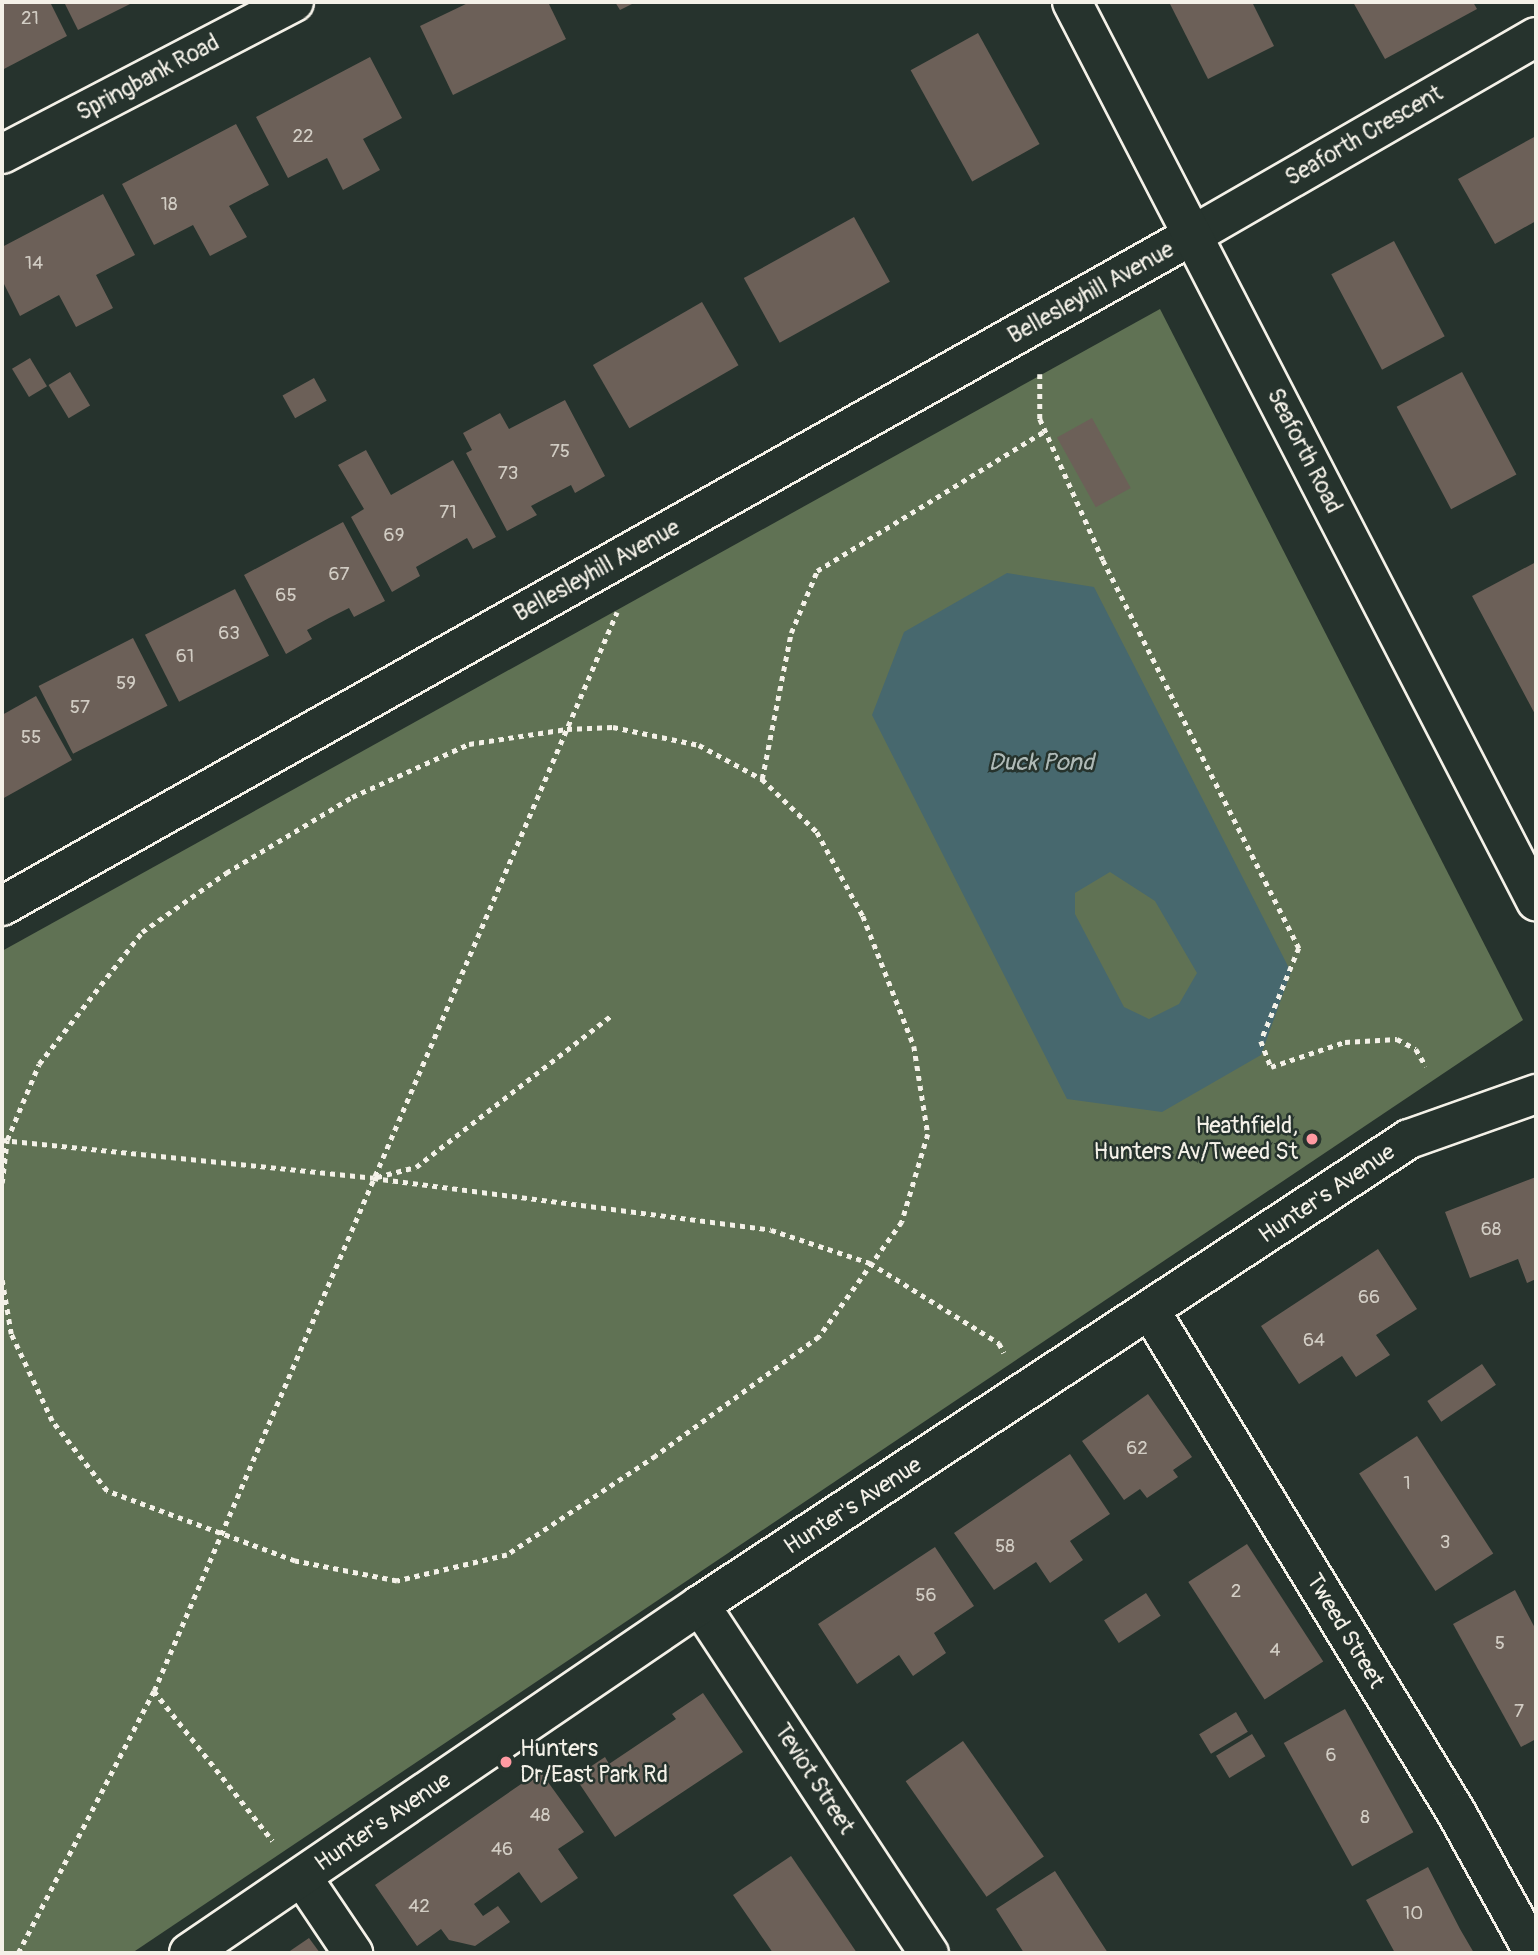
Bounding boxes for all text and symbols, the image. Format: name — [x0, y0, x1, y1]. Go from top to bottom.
house number: 21 — [21, 8, 39, 30]
street label: Springbank Road — [72, 29, 224, 127]
street label: Seaforth Crescent — [1280, 80, 1448, 192]
house number: 22 — [292, 126, 314, 148]
house number: 18 — [160, 194, 178, 216]
street label: Bellesleyhill Avenue — [1003, 236, 1179, 350]
house number: 14 — [25, 253, 43, 275]
street label: Seaforth Road — [1261, 384, 1347, 518]
house number: 75 — [550, 441, 570, 463]
house number: 73 — [498, 463, 518, 485]
house number: 71 — [439, 502, 457, 524]
street label: Bellesleyhill Avenue — [509, 514, 685, 628]
house number: 69 — [384, 525, 404, 547]
house number: 67 — [329, 564, 349, 586]
house number: 65 — [275, 585, 297, 607]
house number: 63 — [218, 623, 240, 645]
house number: 61 — [176, 646, 194, 668]
house number: 59 — [116, 673, 136, 695]
house number: 57 — [70, 697, 90, 719]
house number: 55 — [21, 727, 41, 749]
water label: Duck Pond — [988, 749, 1094, 777]
place label: Heathfield, Hunters Av/Tweed St — [1094, 1112, 1298, 1166]
marker: Heathfield, Hunters Av/Tweed St — [1304, 1131, 1320, 1147]
street label: Hunter's Avenue — [1254, 1138, 1400, 1250]
house number: 68 — [1481, 1219, 1501, 1241]
house number: 66 — [1358, 1287, 1380, 1309]
house number: 64 — [1303, 1330, 1325, 1352]
house number: 62 — [1126, 1438, 1148, 1460]
street label: Hunter's Avenue — [779, 1451, 927, 1561]
house number: 1 — [1403, 1473, 1411, 1495]
house number: 3 — [1440, 1532, 1450, 1554]
house number: 58 — [995, 1536, 1015, 1558]
street label: Tweed Street — [1300, 1569, 1390, 1693]
house number: 2 — [1231, 1581, 1241, 1603]
house number: 56 — [915, 1585, 937, 1607]
house number: 5 — [1495, 1633, 1505, 1655]
house number: 4 — [1269, 1640, 1281, 1662]
house number: 7 — [1514, 1701, 1524, 1723]
street label: Teviot Street — [768, 1719, 860, 1839]
place label: Hunters Dr/East Park Rd — [520, 1735, 668, 1789]
house number: 6 — [1325, 1745, 1337, 1767]
marker: Hunters Dr/East Park Rd — [498, 1754, 514, 1770]
street label: Hunter's Avenue — [310, 1766, 456, 1878]
house number: 48 — [530, 1805, 550, 1827]
house number: 8 — [1360, 1807, 1370, 1829]
house number: 46 — [491, 1839, 513, 1861]
house number: 42 — [408, 1896, 430, 1918]
house number: 10 — [1403, 1903, 1423, 1925]

